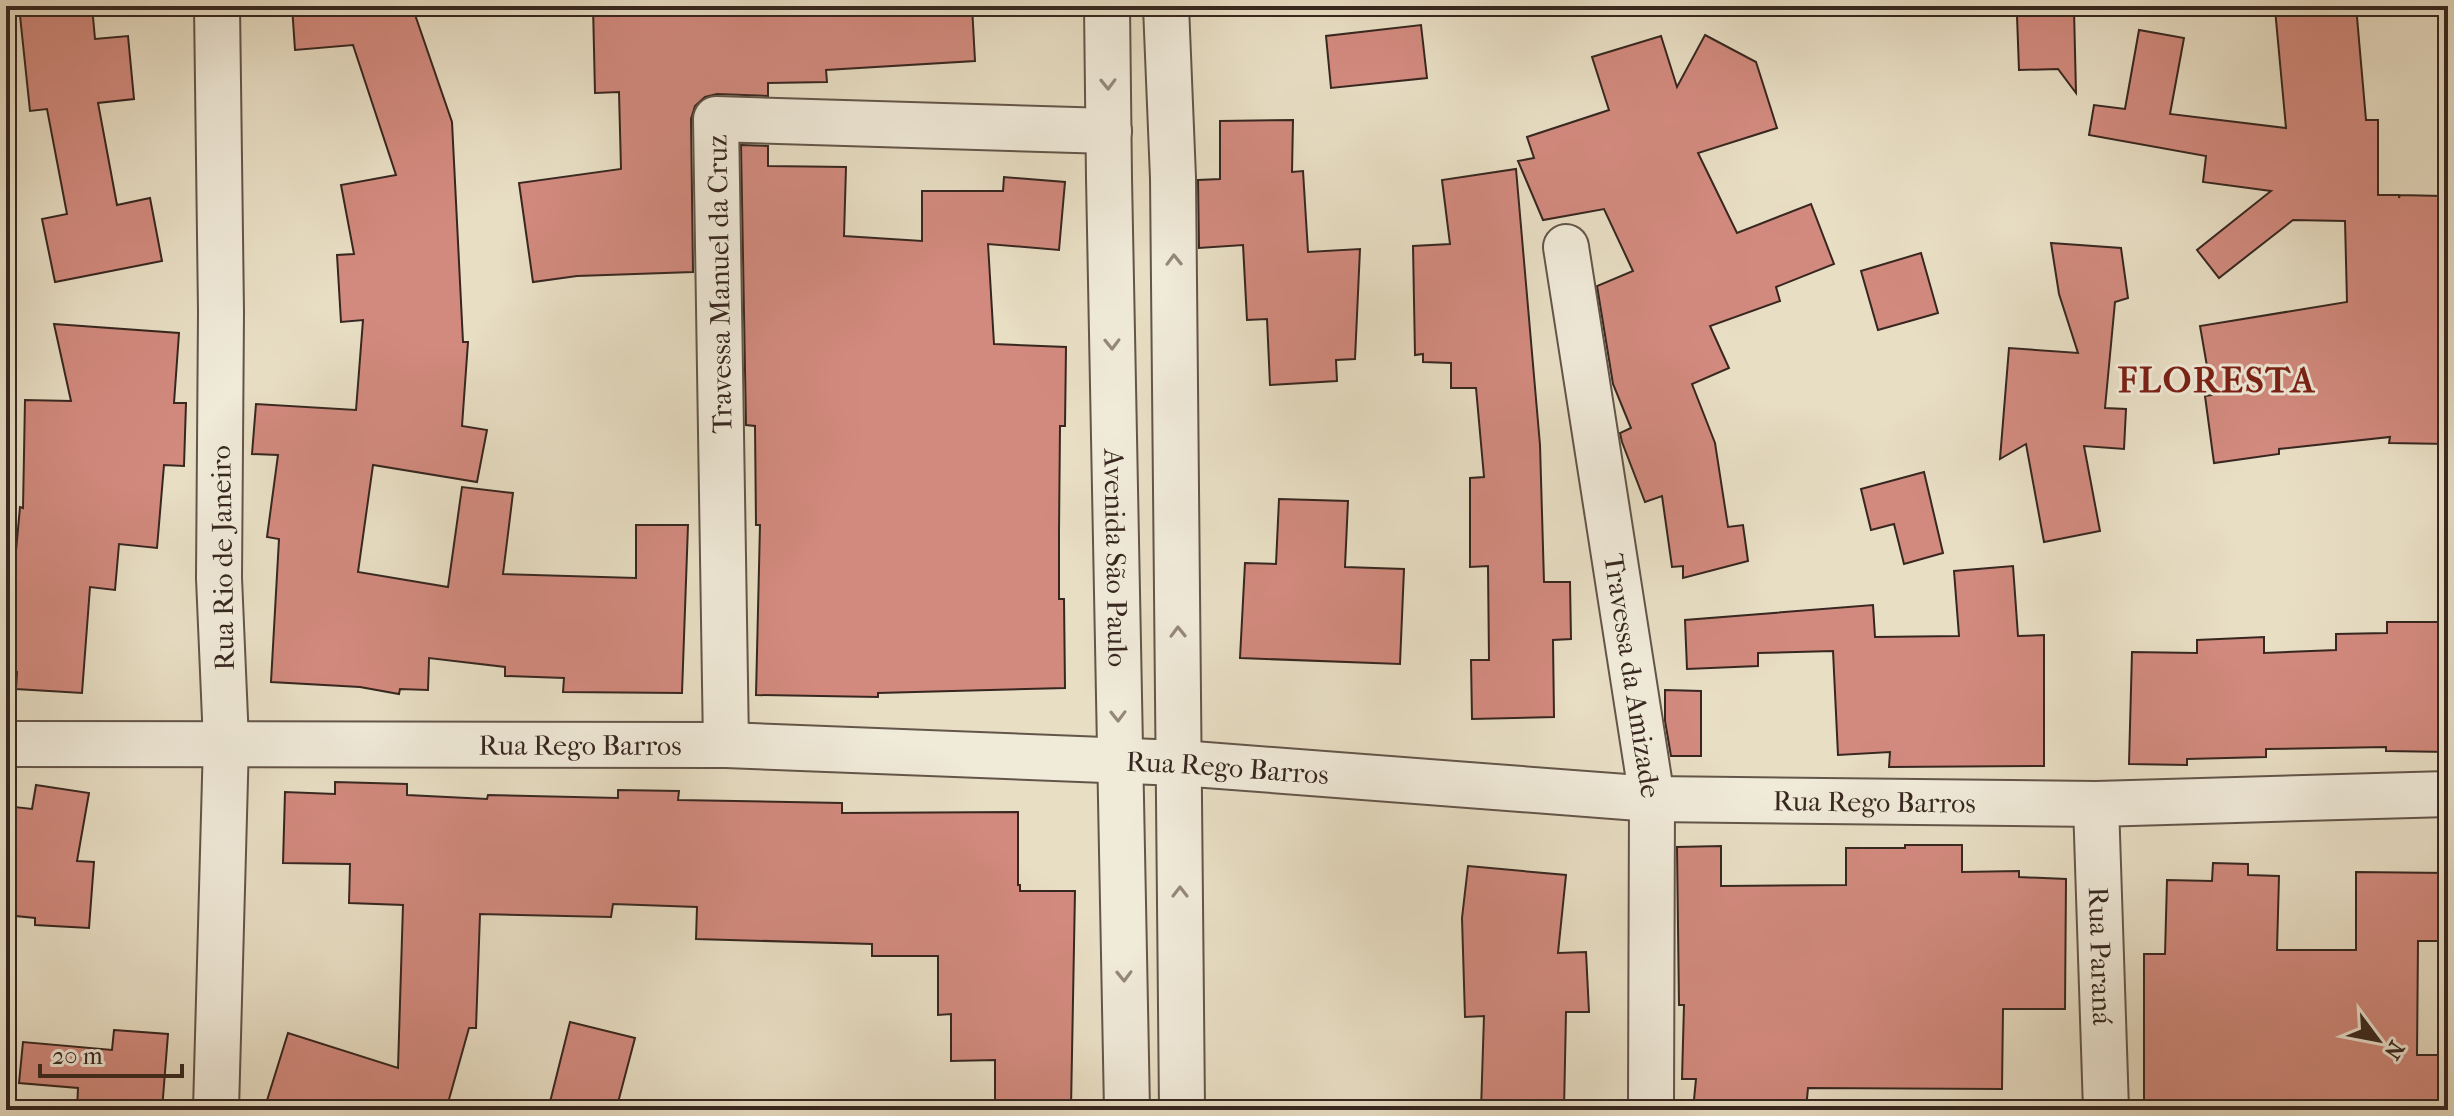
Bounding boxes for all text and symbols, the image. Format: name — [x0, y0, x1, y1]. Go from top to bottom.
one-way arrow — [1099, 78, 1117, 91]
street label: Travessa Manuel da Cruz — [700, 134, 739, 434]
one-way arrow — [1165, 253, 1183, 266]
one-way arrow — [1103, 338, 1120, 351]
district label: FLORESTA — [2118, 359, 2316, 401]
street label: Rua Rio de Janeiro — [204, 445, 241, 671]
street label: Avenida São Paulo — [1097, 448, 1134, 667]
street label: Travessa da Amizade — [1597, 551, 1668, 800]
one-way arrow — [1169, 625, 1187, 638]
one-way arrow — [1110, 710, 1127, 723]
street label: Rua Rego Barros — [478, 729, 682, 762]
street label: Rua Rego Barros — [1126, 745, 1330, 791]
street label: Rua Rego Barros — [1773, 784, 1976, 820]
one-way arrow — [1171, 885, 1189, 898]
street label: Rua Paraná — [2082, 886, 2119, 1027]
one-way arrow — [1116, 970, 1133, 983]
north arrow — [2338, 1000, 2418, 1080]
scale bar — [40, 1028, 182, 1078]
text: N — [2379, 1036, 2410, 1064]
text: 20 m — [52, 1042, 103, 1070]

